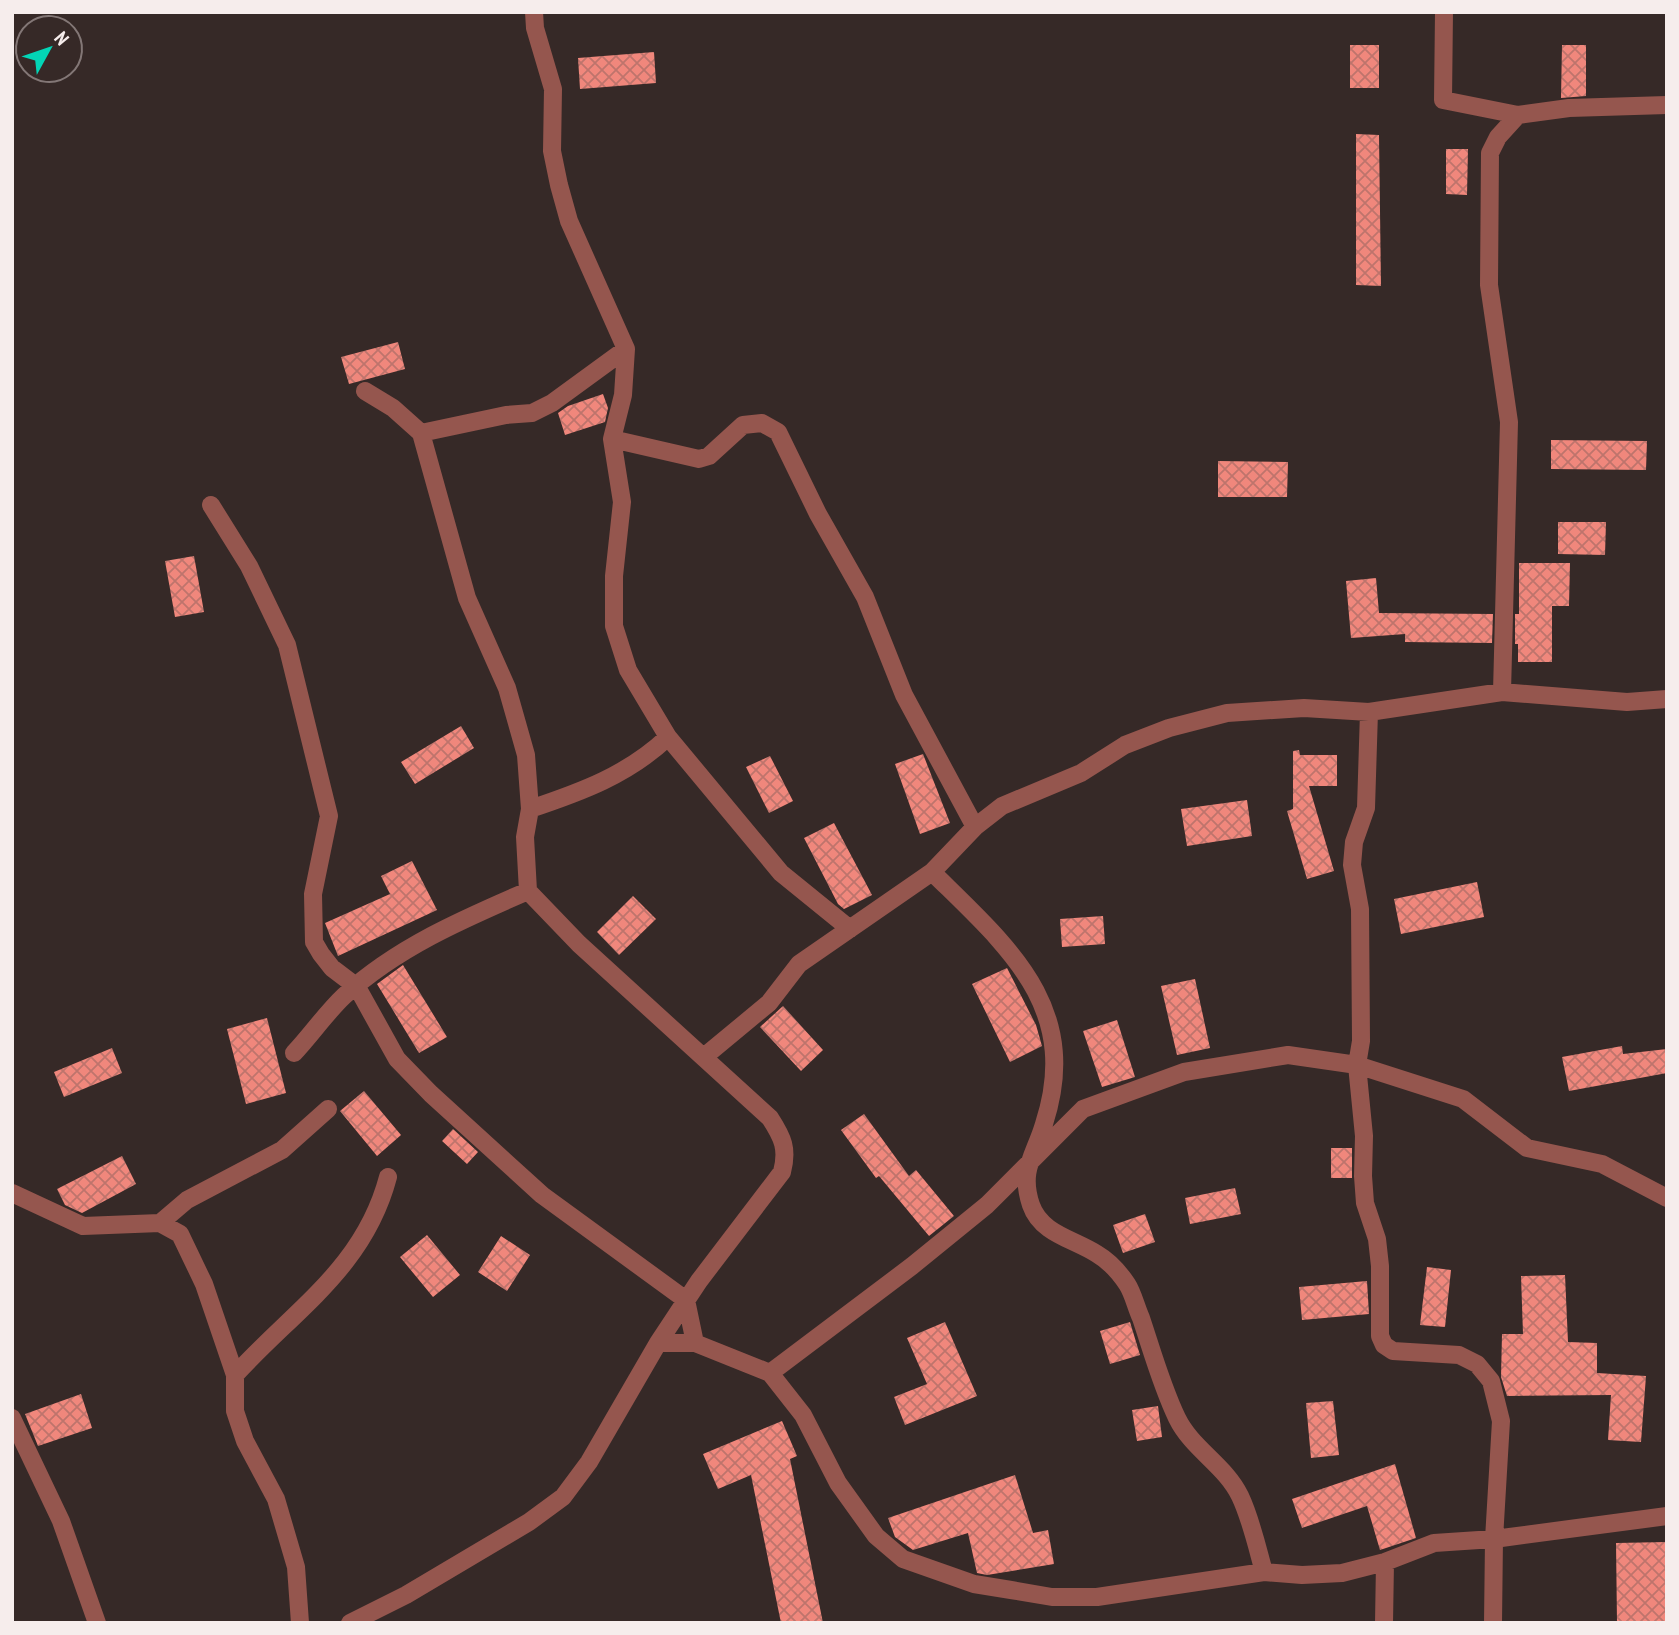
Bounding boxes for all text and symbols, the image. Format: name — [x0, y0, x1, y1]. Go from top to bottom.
north arrow — [14, 14, 84, 84]
text: N — [50, 26, 75, 50]

